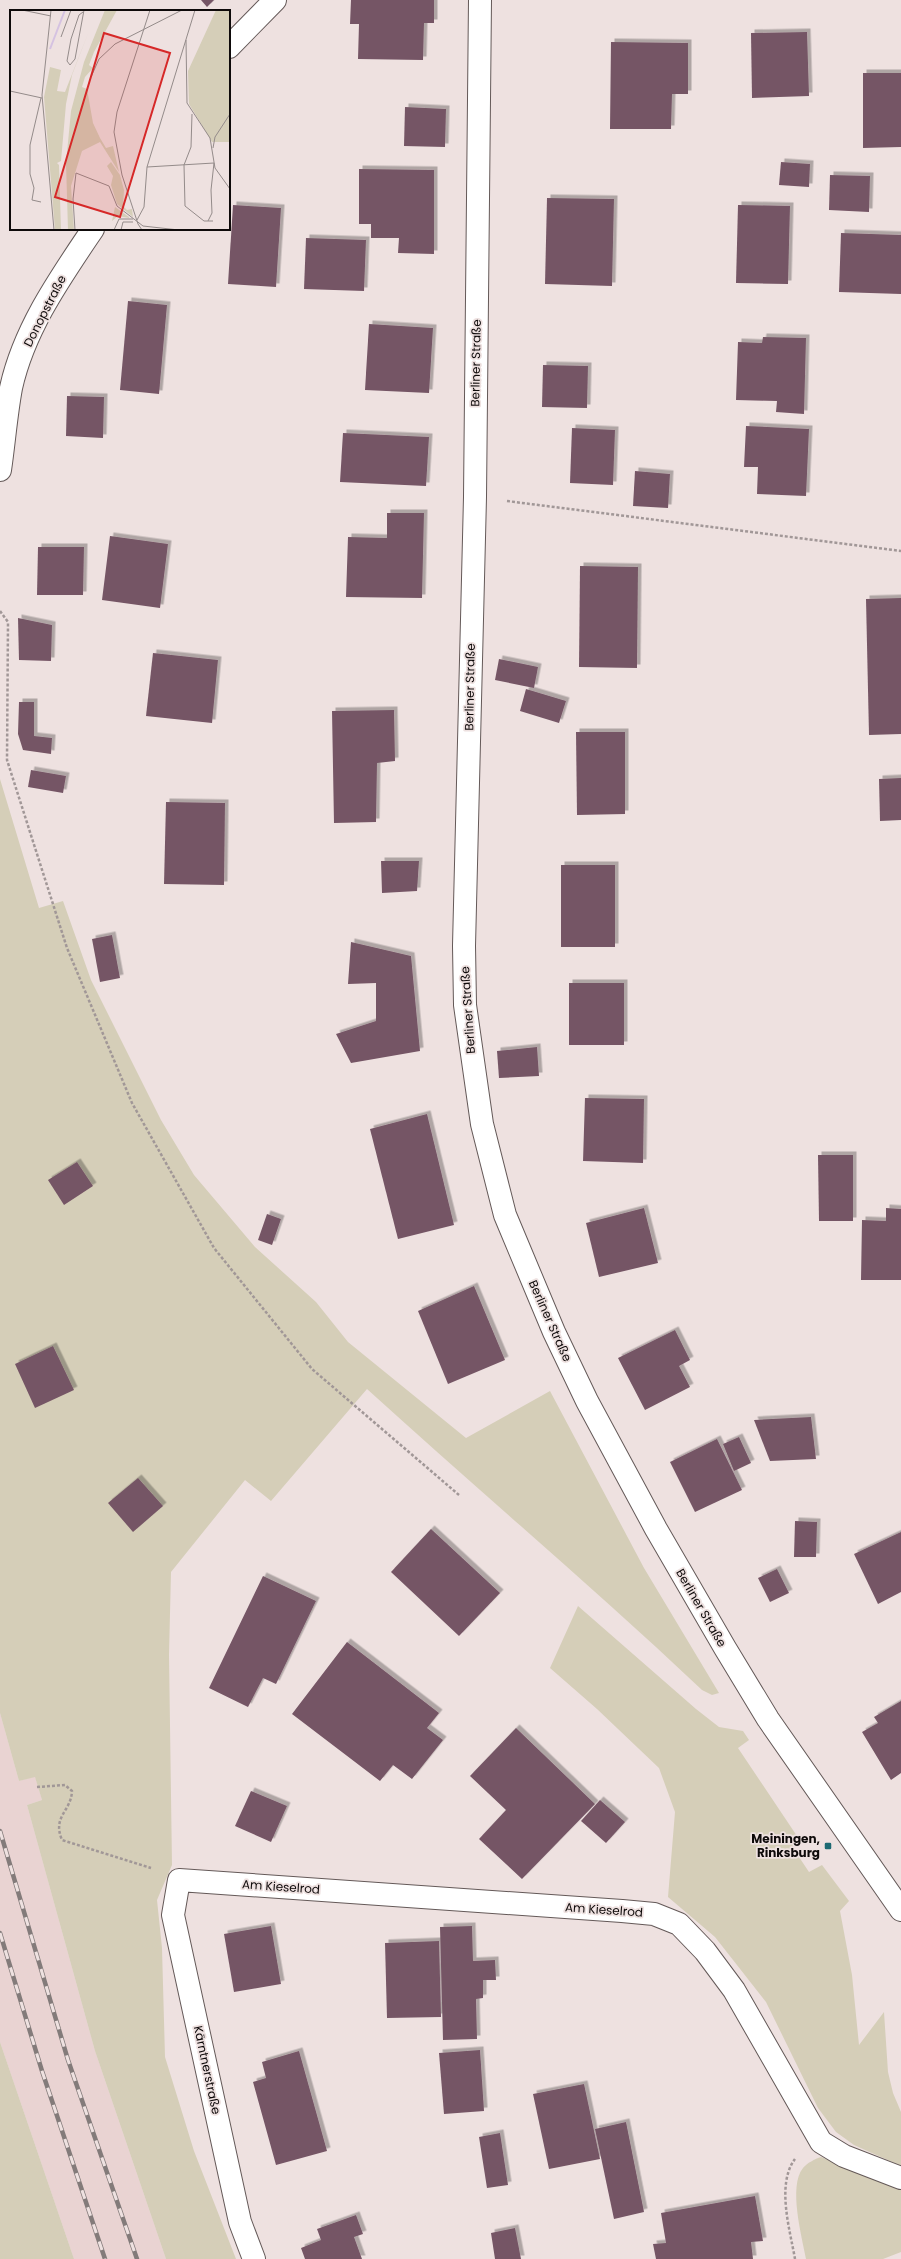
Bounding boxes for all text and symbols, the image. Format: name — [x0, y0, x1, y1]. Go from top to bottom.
inset map — [10, 10, 230, 230]
street label: Donopstraße — [19, 272, 70, 350]
street label: Berliner Straße — [466, 319, 485, 407]
street label: Berliner Straße — [460, 643, 479, 731]
street label: Berliner Straße — [456, 966, 479, 1054]
street label: Berliner Straße — [525, 1277, 576, 1364]
street label: Berliner Straße — [672, 1566, 731, 1650]
place label: Meiningen, Rinksburg — [751, 1830, 820, 1861]
marker: Meiningen, Rinksburg — [823, 1841, 833, 1851]
street label: Am Kieselrod — [241, 1875, 321, 1898]
street label: Am Kieselrod — [564, 1898, 644, 1921]
street label: Kärntnerstraße — [190, 2024, 225, 2116]

